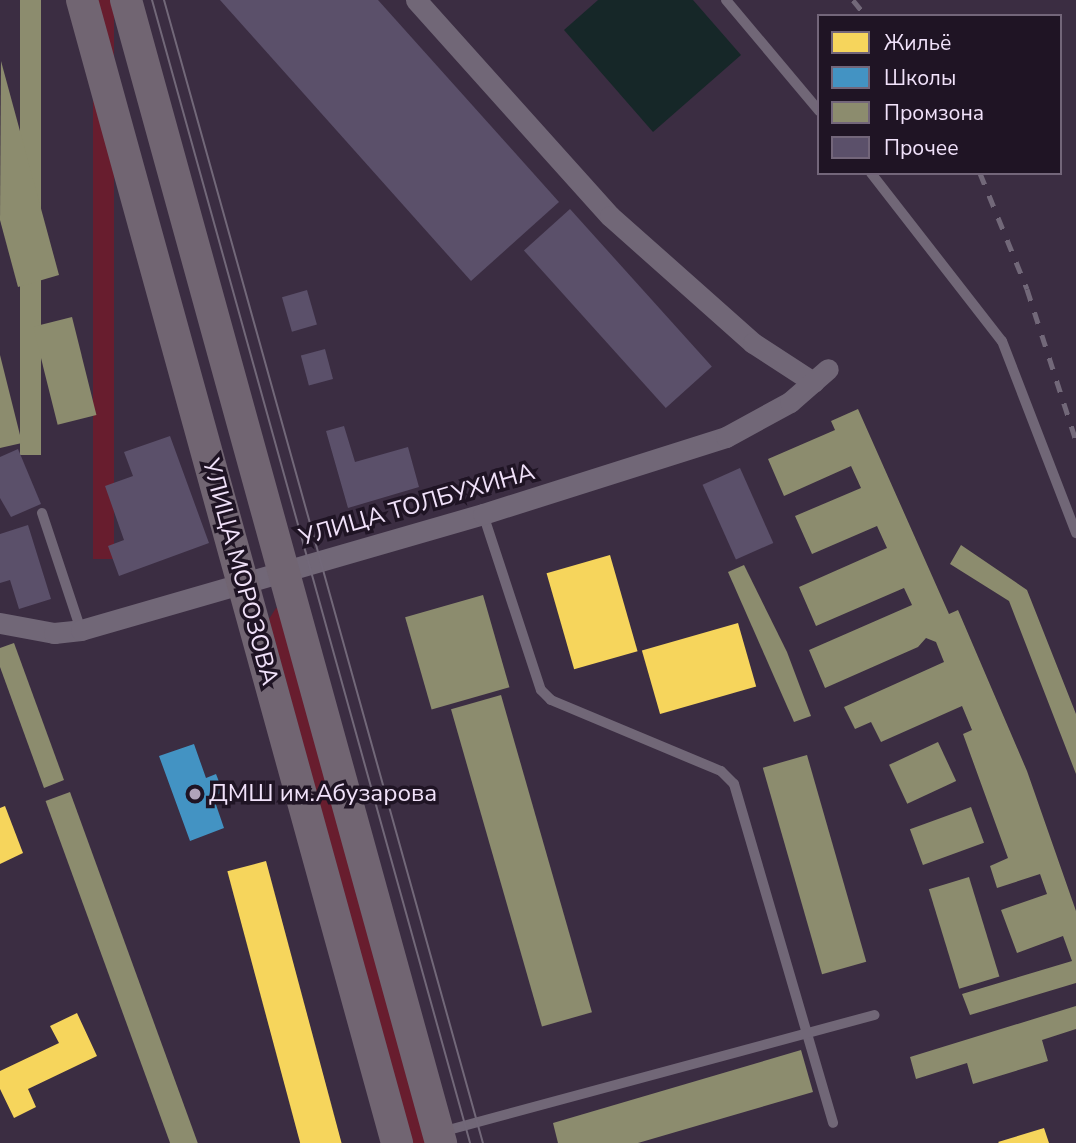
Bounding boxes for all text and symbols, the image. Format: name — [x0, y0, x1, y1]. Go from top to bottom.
legend — [817, 14, 1062, 175]
text: Жильё — [884, 29, 951, 57]
text: Школы — [884, 64, 956, 92]
text: Промзона — [884, 99, 984, 127]
text: Прочее — [884, 134, 959, 162]
street label: УЛИЦА МОРОЗОВА — [196, 456, 284, 688]
street label: УЛИЦА ТОЛБУХИНА — [296, 458, 538, 552]
place label: ДМШ им.Абузарова — [209, 780, 437, 808]
marker: ДМШ им.Абузарова — [187, 786, 203, 802]

